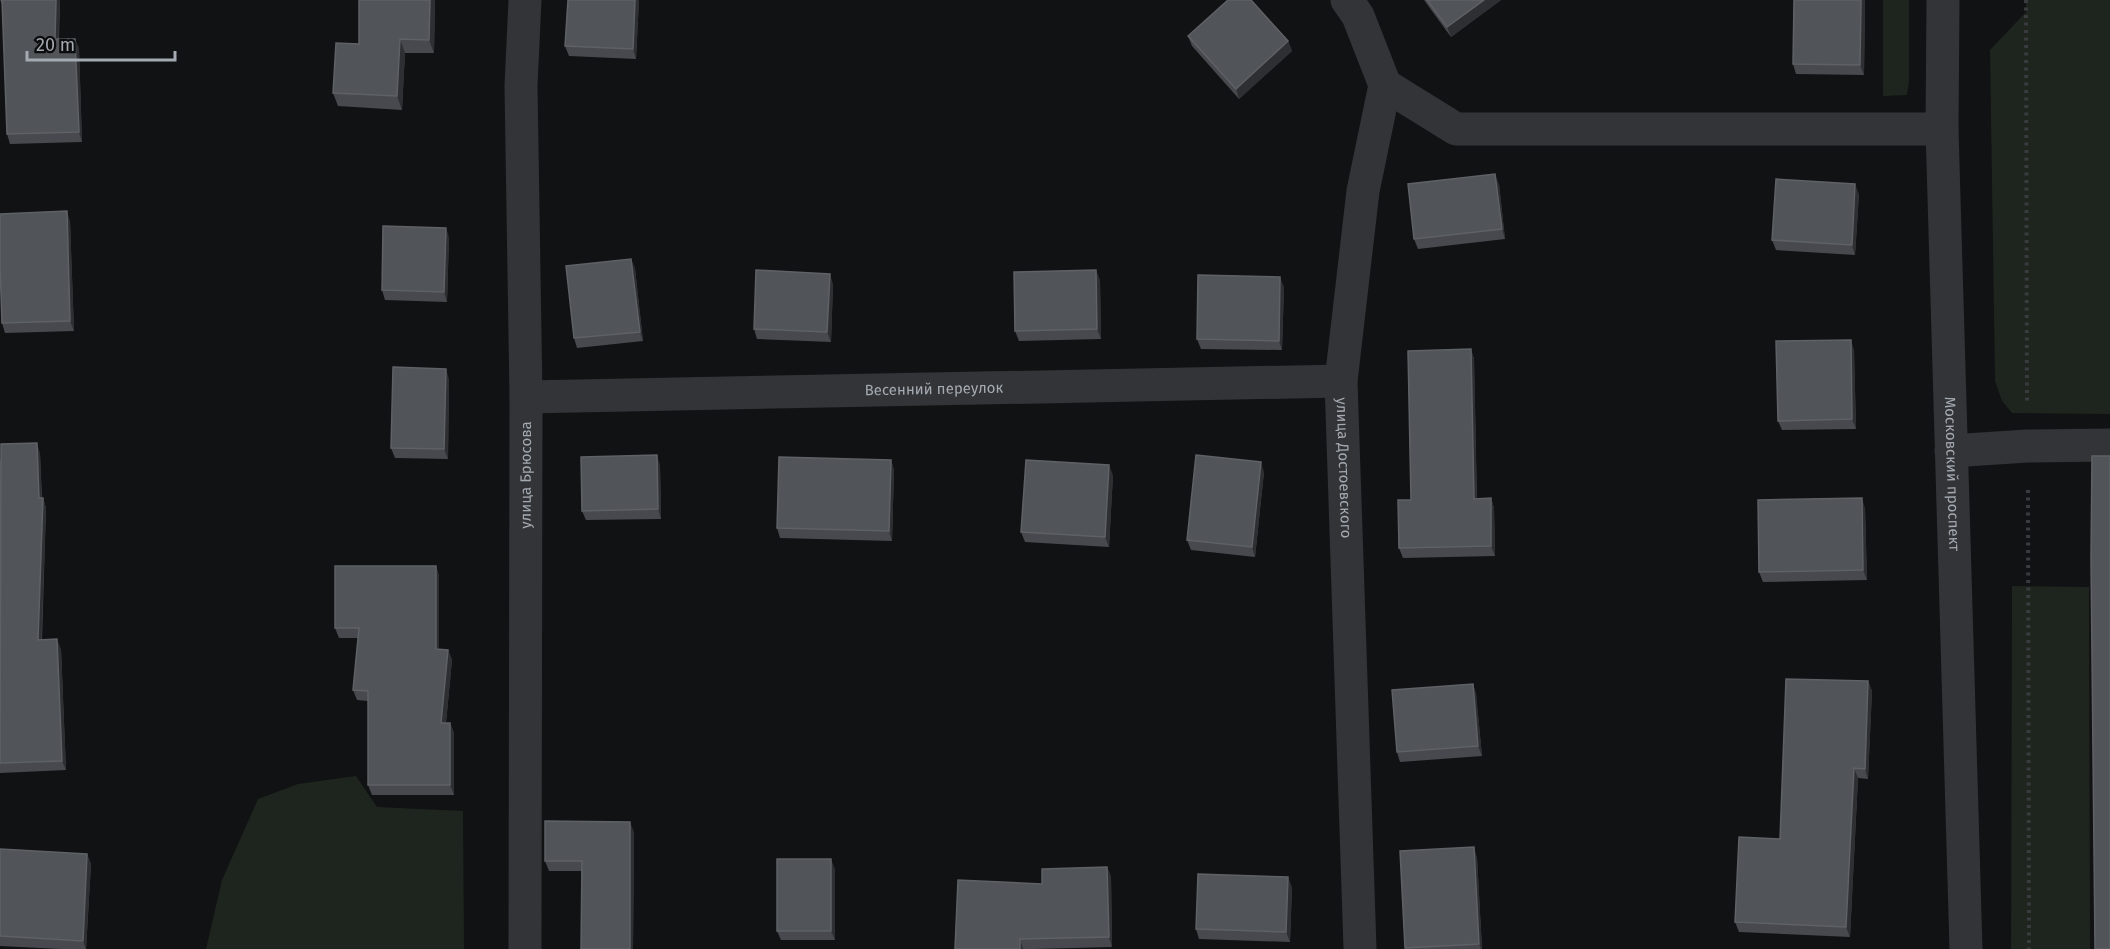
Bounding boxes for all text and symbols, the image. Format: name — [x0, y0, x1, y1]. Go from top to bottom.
scale bar — [27, 24, 176, 62]
text: 20 m — [36, 34, 75, 56]
street label: Весенний переулок — [864, 379, 1004, 399]
street label: Московский проспект — [1941, 396, 1963, 552]
street label: улица Достоевского — [1333, 397, 1355, 539]
street label: улица Брюсова — [517, 421, 535, 529]

